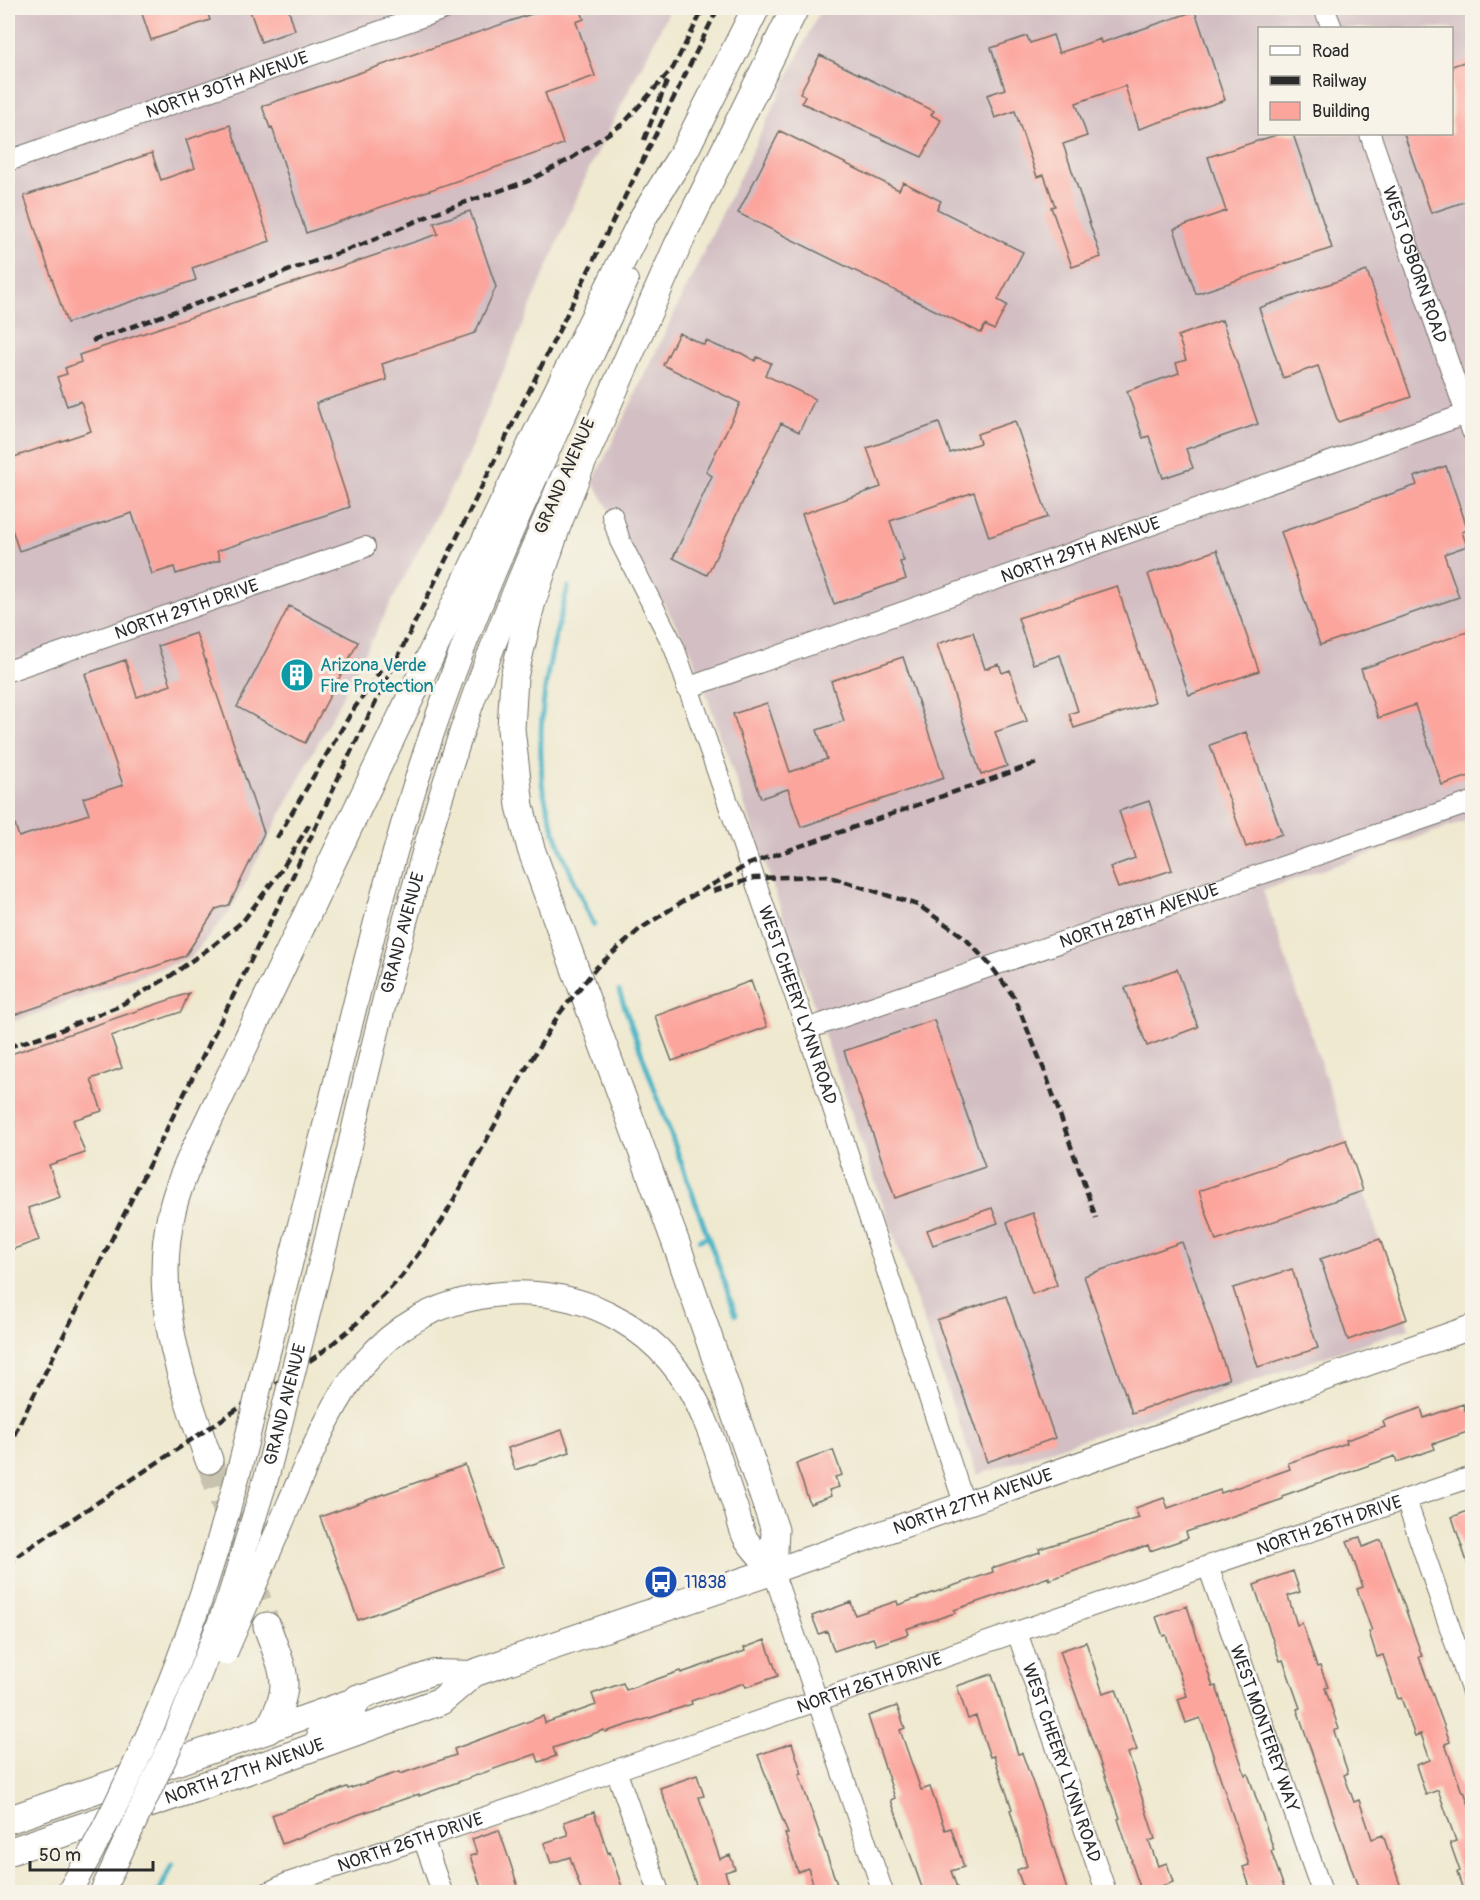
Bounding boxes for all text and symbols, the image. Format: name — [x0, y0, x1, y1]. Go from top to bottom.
legend — [1258, 27, 1453, 135]
text: Road — [1312, 40, 1349, 63]
street label: NORTH 30TH AVENUE — [143, 46, 311, 124]
text: Railway — [1312, 70, 1367, 93]
text: Building — [1312, 100, 1370, 123]
street label: WEST OSBORN ROAD — [1377, 183, 1452, 346]
street label: GRAND AVENUE — [529, 414, 601, 538]
street label: NORTH 29TH AVENUE — [998, 511, 1163, 588]
street label: NORTH 29TH DRIVE — [111, 573, 262, 645]
place label: Arizona Verde Fire Protection — [320, 654, 434, 698]
building icon: Arizona Verde Fire Protection — [279, 657, 315, 693]
street label: GRAND AVENUE — [375, 869, 430, 996]
street label: NORTH 28TH AVENUE — [1056, 878, 1222, 953]
street label: WEST CHEERY LYNN ROAD — [753, 902, 842, 1108]
street label: GRAND AVENUE — [258, 1341, 311, 1468]
street label: NORTH 27TH AVENUE — [890, 1463, 1056, 1540]
street label: NORTH 26TH DRIVE — [1253, 1490, 1405, 1560]
bus stop icon: 11838 — [643, 1564, 679, 1600]
place label: 11838 — [684, 1571, 726, 1594]
street label: WEST MONTEREY WAY — [1225, 1642, 1305, 1816]
street label: NORTH 26TH DRIVE — [794, 1647, 945, 1718]
street label: WEST CHEERY LYNN ROAD — [1017, 1660, 1106, 1865]
street label: NORTH 27TH AVENUE — [162, 1733, 328, 1809]
street label: NORTH 26TH DRIVE — [334, 1807, 486, 1877]
scale bar — [30, 1834, 153, 1872]
text: 50 m — [39, 1844, 81, 1867]

